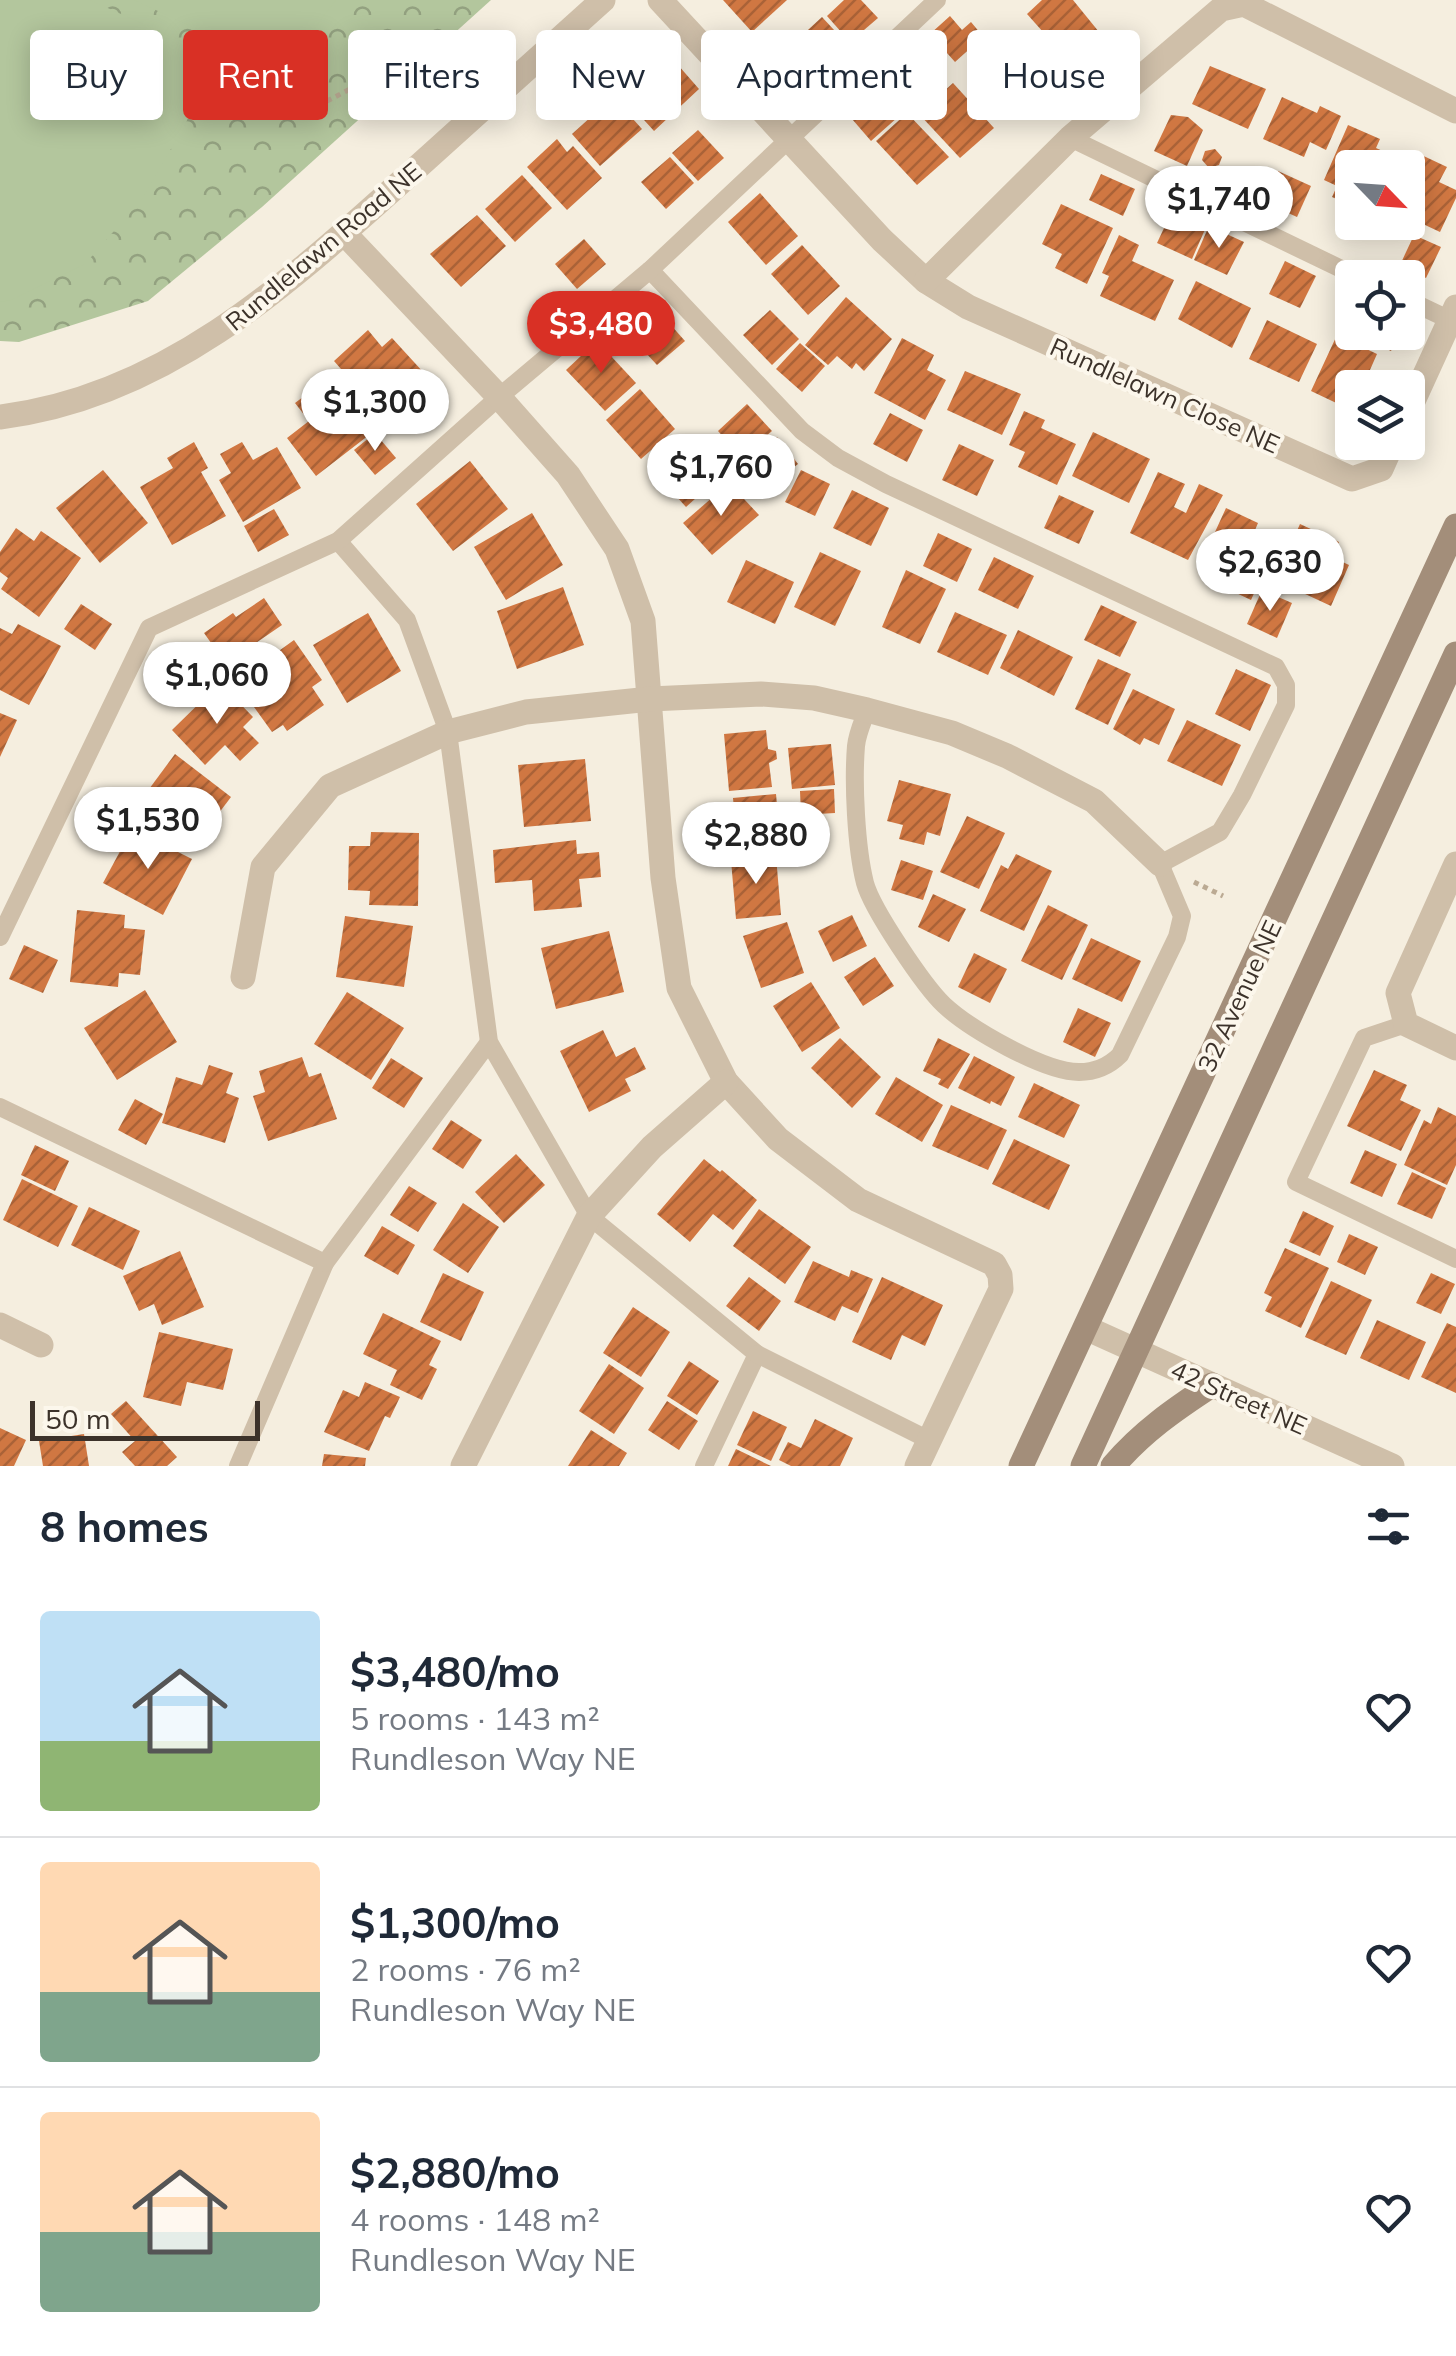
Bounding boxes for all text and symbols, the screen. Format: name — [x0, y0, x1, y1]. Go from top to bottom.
chip: Buy — [30, 30, 163, 120]
chip: Rent — [183, 30, 328, 120]
chip: Filters — [348, 30, 516, 120]
chip: New — [536, 30, 681, 120]
chip: Apartment — [701, 30, 947, 120]
chip: House — [967, 30, 1140, 120]
north arrow — [1335, 150, 1425, 240]
map controls — [1335, 150, 1425, 460]
street label: Rundlelawn Road NE — [219, 155, 427, 337]
pin: $1,740 — [1138, 166, 1300, 251]
text: $1,740 — [1167, 178, 1271, 218]
button: locate — [1335, 260, 1425, 350]
pin: $3,480 — [520, 291, 682, 376]
text: $3,480 — [549, 303, 653, 343]
street label: Rundlelawn Close NE — [1045, 330, 1285, 460]
pin: $1,300 — [294, 369, 456, 454]
button: layers — [1335, 370, 1425, 460]
text: $1,300 — [323, 381, 427, 421]
pin: $1,760 — [640, 434, 802, 519]
text: $1,760 — [669, 446, 773, 486]
pin: $2,630 — [1189, 529, 1351, 614]
text: $2,630 — [1218, 541, 1322, 581]
pin: $1,060 — [136, 642, 298, 727]
text: $1,060 — [165, 654, 269, 694]
pin: $1,530 — [67, 787, 229, 872]
text: $1,530 — [96, 799, 200, 839]
pin: $2,880 — [675, 802, 837, 887]
text: $2,880 — [704, 814, 808, 854]
street label: 32 Avenue NE — [1190, 915, 1288, 1077]
street label: 42 Street NE — [1166, 1353, 1312, 1441]
scale bar — [30, 1396, 260, 1440]
text: 50 m — [45, 1401, 111, 1436]
icon: filters — [1361, 1499, 1416, 1554]
text: 8 homes — [40, 1500, 209, 1553]
text: $3,480/mo — [350, 1645, 560, 1698]
icon: home — [120, 1651, 240, 1771]
icon: heart — [1361, 1684, 1416, 1739]
text: 5 rooms · 143 m² — [350, 1698, 600, 1738]
text: Rundleson Way NE — [350, 1738, 636, 1778]
text: $1,300/mo — [350, 1896, 560, 1949]
icon: home — [120, 1902, 240, 2022]
icon: heart — [1361, 1935, 1416, 1990]
text: 2 rooms · 76 m² — [350, 1949, 581, 1989]
text: Rundleson Way NE — [350, 1989, 636, 2029]
text: $2,880/mo — [350, 2146, 560, 2199]
icon: home — [120, 2152, 240, 2272]
icon: heart — [1361, 2185, 1416, 2240]
text: 4 rooms · 148 m² — [350, 2199, 600, 2239]
text: Rundleson Way NE — [350, 2239, 636, 2279]

